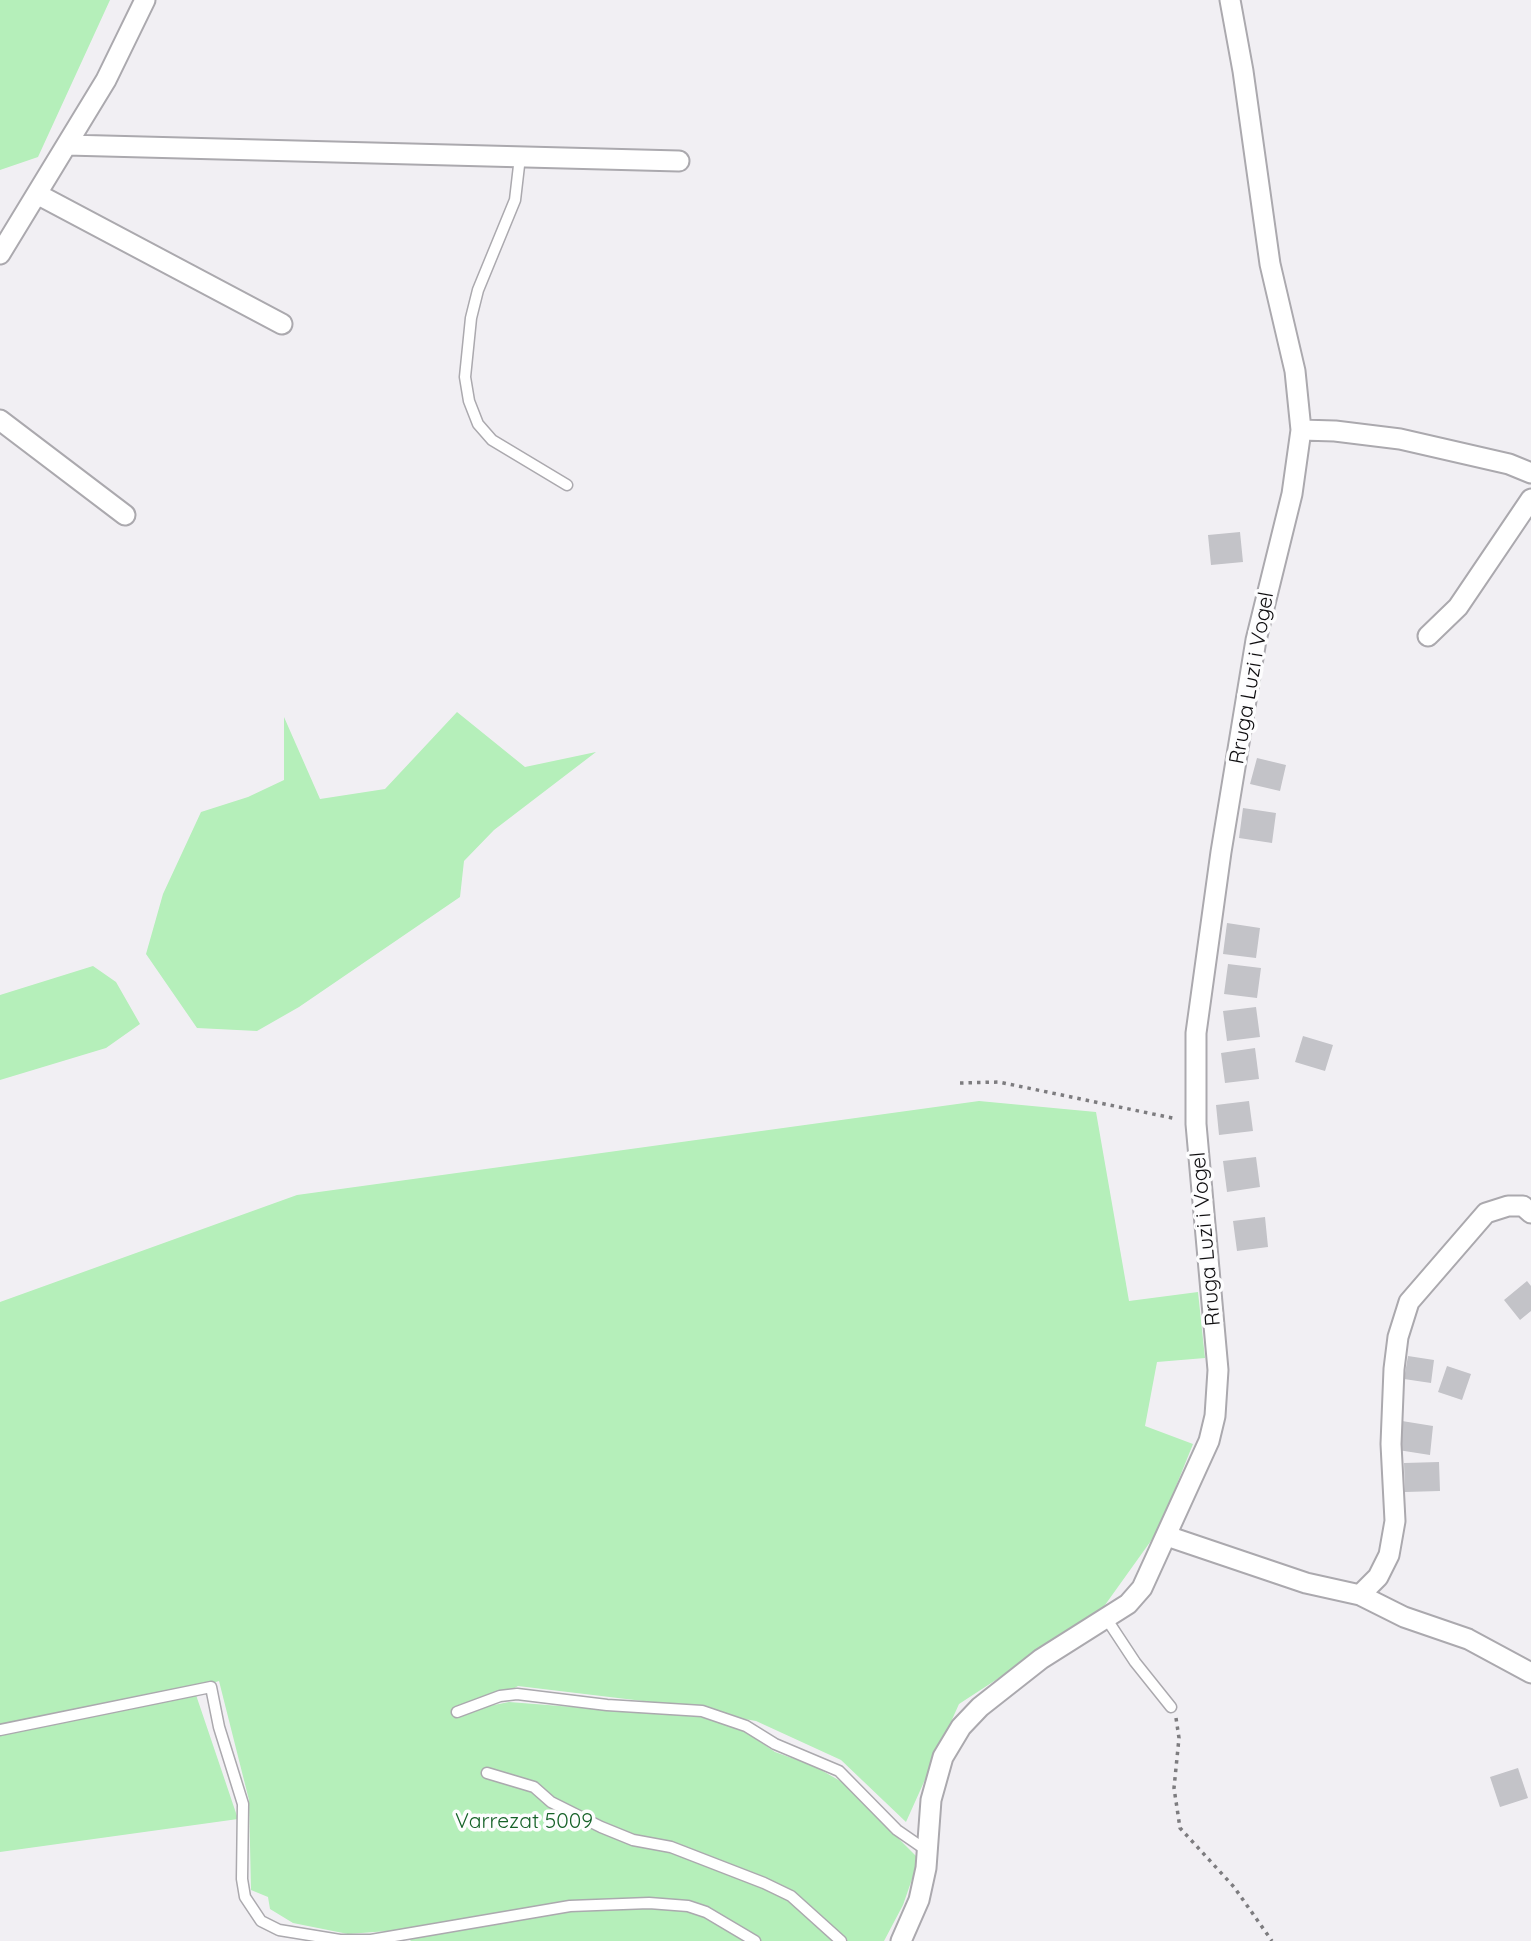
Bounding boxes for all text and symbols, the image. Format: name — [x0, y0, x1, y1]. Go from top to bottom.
street label: Rruga Luzi i Vogel — [1224, 590, 1280, 766]
street label: Rruga Luzi i Vogel — [1186, 1151, 1226, 1327]
park label: Varrezat 5009 — [455, 1809, 593, 1835]

